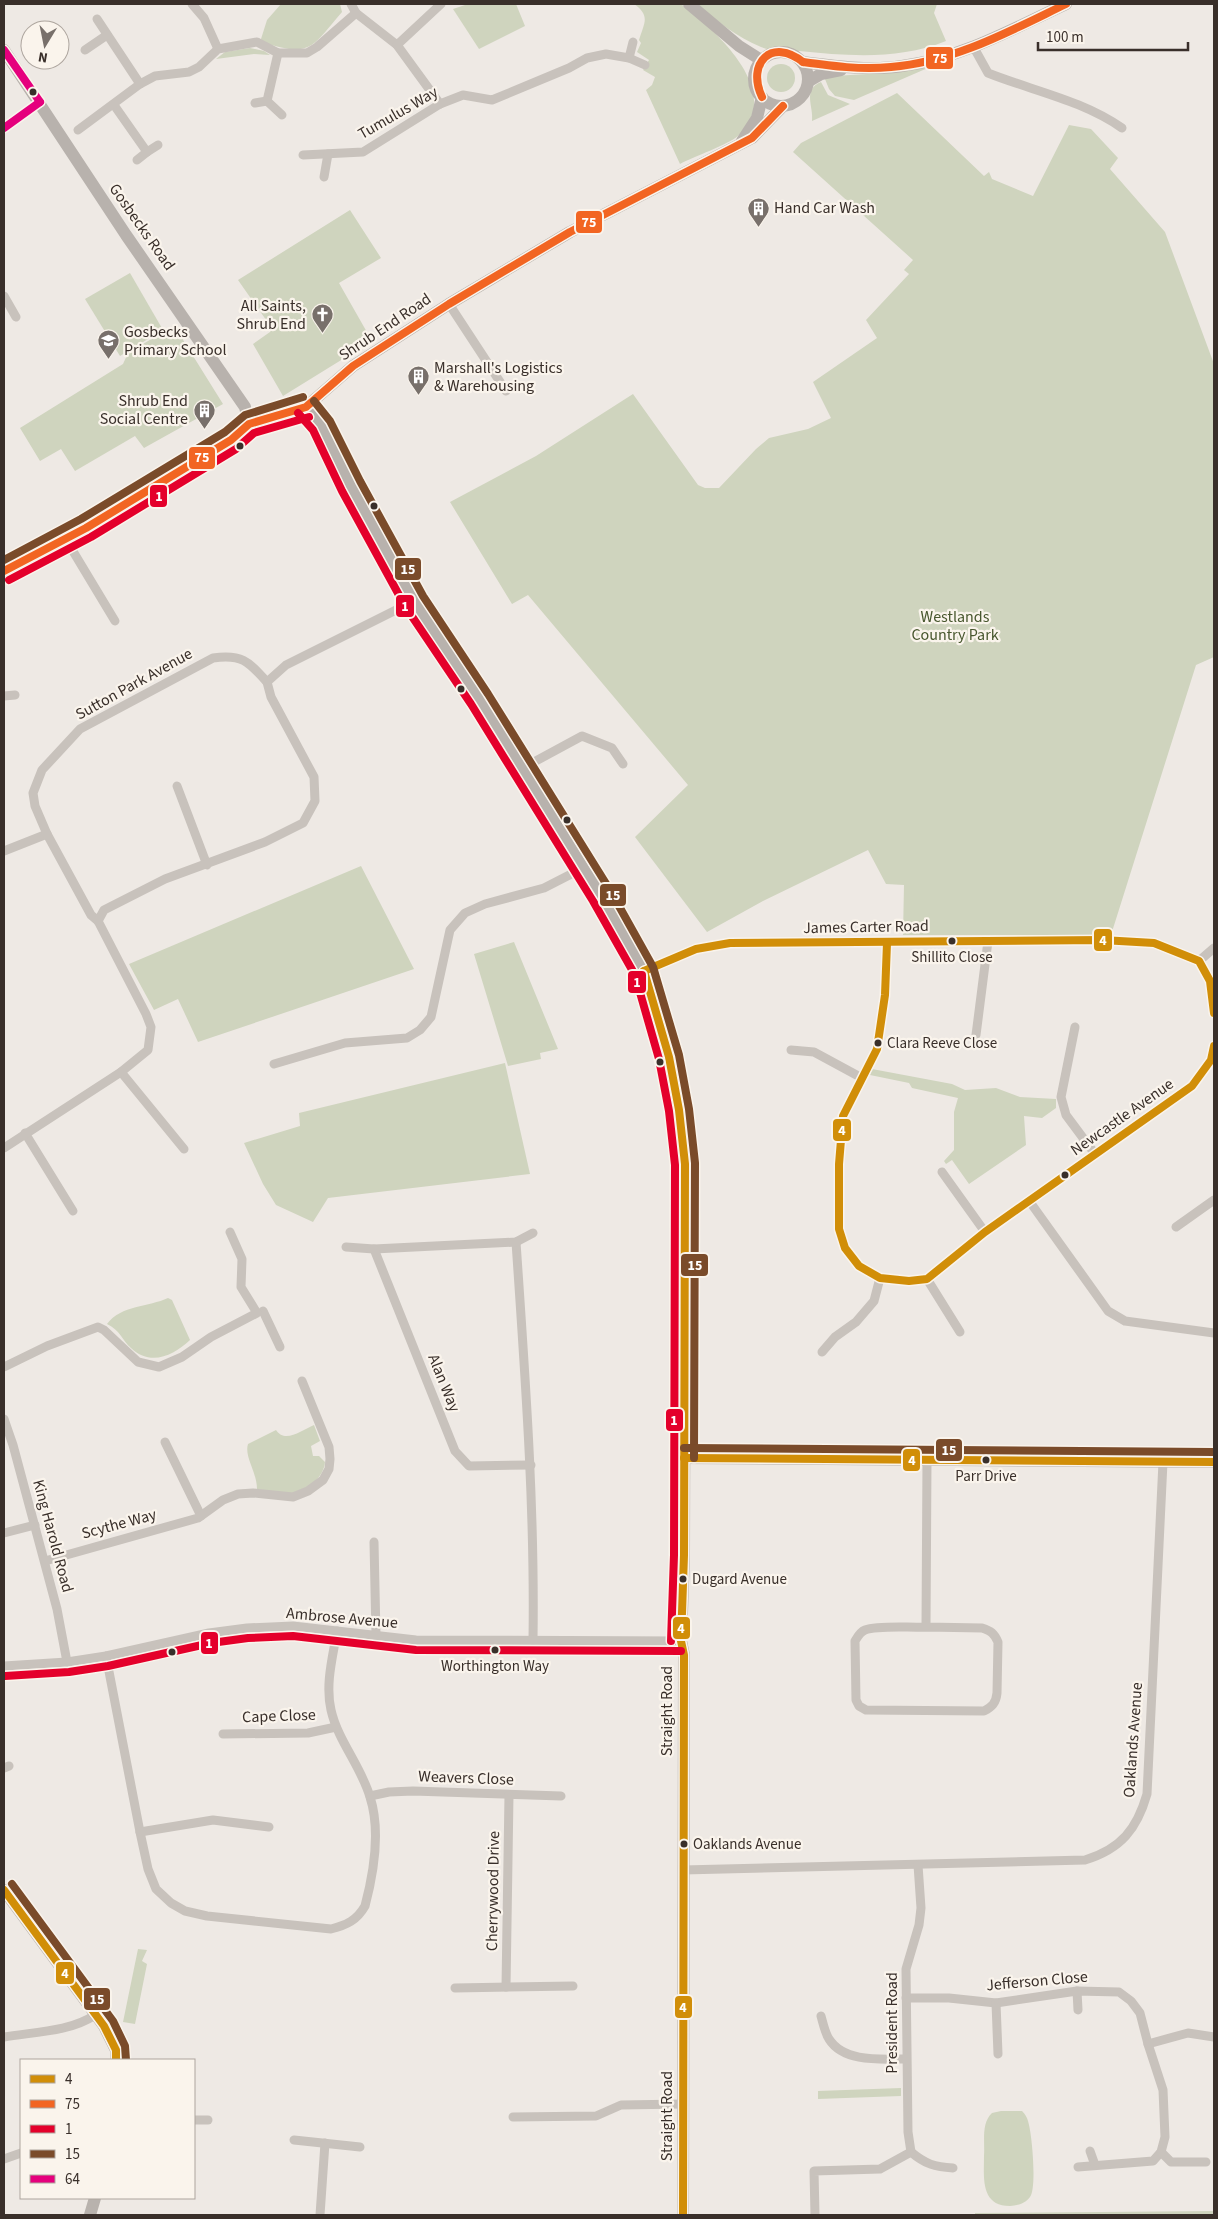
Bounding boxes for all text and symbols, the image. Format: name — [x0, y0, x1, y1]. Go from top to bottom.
north arrow — [20, 20, 70, 70]
scale bar — [1038, 20, 1188, 52]
text: 100 m — [1046, 27, 1084, 48]
text: N — [37, 46, 49, 67]
line badge: 75 — [925, 46, 954, 70]
text: 75 — [933, 49, 947, 69]
street label: Tumulus Way — [354, 81, 443, 145]
unlabelled marker — [28, 87, 38, 97]
street label: Gosbecks Road — [104, 179, 180, 275]
building icon: Hand Car Wash — [746, 196, 770, 227]
place label: Hand Car Wash — [774, 197, 875, 219]
line badge: 75 — [575, 210, 603, 234]
text: 75 — [582, 213, 596, 233]
street label: Shrub End Road — [334, 288, 436, 366]
place label: All Saints, Shrub End — [236, 295, 306, 335]
church icon: All Saints, Shrub End — [310, 303, 334, 334]
place label: Gosbecks Primary School — [124, 321, 226, 361]
school or university icon: Gosbecks Primary School — [96, 329, 120, 360]
place label: Marshall's Logistics & Warehousing — [434, 357, 563, 397]
building icon: Marshall's Logistics & Warehousing — [406, 365, 430, 396]
place label: Shrub End Social Centre — [100, 390, 188, 430]
building icon: Shrub End Social Centre — [192, 398, 216, 429]
unlabelled marker — [235, 441, 245, 451]
line badge: 75 — [188, 446, 216, 470]
text: 75 — [195, 448, 209, 468]
line badge: 1 — [149, 484, 168, 508]
text: 1 — [155, 487, 163, 507]
unlabelled marker — [369, 501, 379, 511]
line badge: 15 — [394, 557, 422, 581]
text: 15 — [401, 560, 415, 580]
line badge: 1 — [395, 594, 415, 618]
text: 1 — [401, 597, 409, 617]
park label: Westlands Country Park — [911, 606, 999, 646]
street label: Sutton Park Avenue — [72, 643, 196, 725]
unlabelled marker — [456, 684, 466, 694]
unlabelled marker — [562, 815, 572, 825]
line badge: 15 — [599, 883, 627, 907]
text: 15 — [606, 886, 620, 906]
street label: James Carter Road — [803, 915, 929, 939]
line badge: 4 — [1093, 928, 1113, 952]
text: 4 — [1099, 931, 1107, 951]
marker: Shillito Close — [947, 936, 957, 946]
place label: Shillito Close — [911, 947, 993, 968]
line badge: 1 — [627, 970, 647, 994]
text: 1 — [633, 973, 641, 993]
place label: Clara Reeve Close — [887, 1033, 997, 1054]
marker: Clara Reeve Close — [873, 1038, 883, 1048]
unlabelled marker — [655, 1057, 665, 1067]
street label: Newcastle Avenue — [1066, 1073, 1178, 1161]
line badge: 4 — [832, 1118, 852, 1142]
text: 4 — [838, 1121, 846, 1141]
unlabelled marker — [1060, 1170, 1070, 1180]
line badge: 15 — [680, 1253, 709, 1277]
text: 15 — [688, 1256, 702, 1276]
street label: Alan Way — [422, 1351, 466, 1416]
line badge: 1 — [665, 1408, 684, 1432]
text: 1 — [670, 1411, 678, 1431]
line badge: 15 — [935, 1438, 963, 1462]
text: 15 — [942, 1441, 956, 1461]
line badge: 4 — [902, 1448, 921, 1472]
text: 4 — [908, 1451, 916, 1471]
marker: Parr Drive — [981, 1455, 991, 1465]
place label: Parr Drive — [955, 1466, 1017, 1487]
street label: King Harold Road — [27, 1477, 79, 1595]
street label: Scythe Way — [79, 1503, 159, 1545]
place label: Dugard Avenue — [692, 1569, 787, 1590]
marker: Dugard Avenue — [678, 1574, 688, 1584]
street label: Ambrose Avenue — [285, 1602, 399, 1634]
line badge: 4 — [672, 1616, 691, 1640]
text: 4 — [677, 1619, 685, 1639]
line badge: 1 — [200, 1631, 219, 1655]
text: 1 — [205, 1634, 213, 1654]
marker: Worthington Way — [490, 1645, 500, 1655]
unlabelled marker — [167, 1647, 177, 1657]
place label: Worthington Way — [441, 1656, 549, 1677]
street label: Straight Road — [656, 1666, 678, 1756]
street label: Oaklands Avenue — [1118, 1682, 1148, 1798]
street label: Cape Close — [242, 1704, 316, 1728]
street label: Weavers Close — [418, 1765, 514, 1791]
street label: Cherrywood Drive — [481, 1831, 505, 1951]
place label: Oaklands Avenue — [693, 1834, 801, 1855]
marker: Oaklands Avenue — [679, 1839, 689, 1849]
line badge: 4 — [55, 1961, 75, 1985]
text: 4 — [61, 1964, 69, 1984]
street label: Jefferson Close — [985, 1966, 1089, 1996]
street label: President Road — [881, 1972, 903, 2074]
line badge: 15 — [83, 1987, 111, 2011]
text: 15 — [90, 1990, 104, 2010]
line badge: 4 — [674, 1995, 693, 2019]
text: 4 — [679, 1998, 687, 2018]
legend — [20, 2059, 195, 2199]
text: 4 — [65, 2069, 73, 2090]
street label: Straight Road — [656, 2071, 678, 2161]
text: 75 — [65, 2094, 80, 2115]
text: 1 — [65, 2119, 72, 2140]
text: 15 — [65, 2144, 80, 2165]
text: 64 — [65, 2169, 80, 2190]

